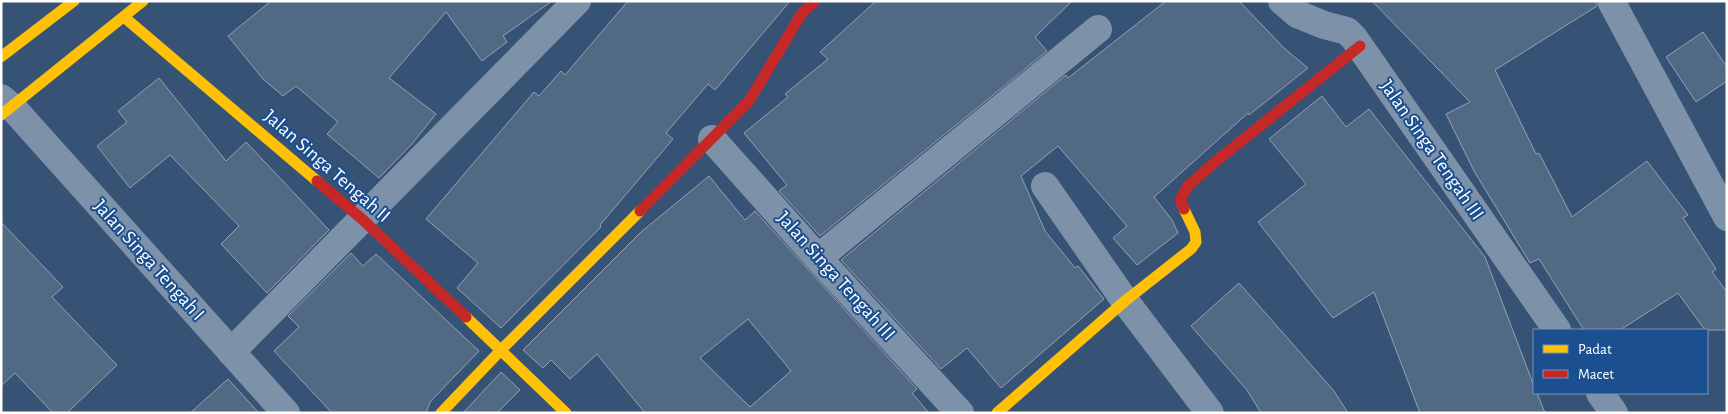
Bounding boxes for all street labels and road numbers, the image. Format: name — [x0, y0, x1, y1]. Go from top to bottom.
street label: Jalan Singa Tengah III — [1376, 76, 1488, 224]
street label: Jalan Singa Tengah II — [260, 106, 394, 226]
street label: Jalan Singa Tengah I — [90, 196, 208, 324]
street label: Jalan Singa Tengah III — [773, 208, 899, 344]

